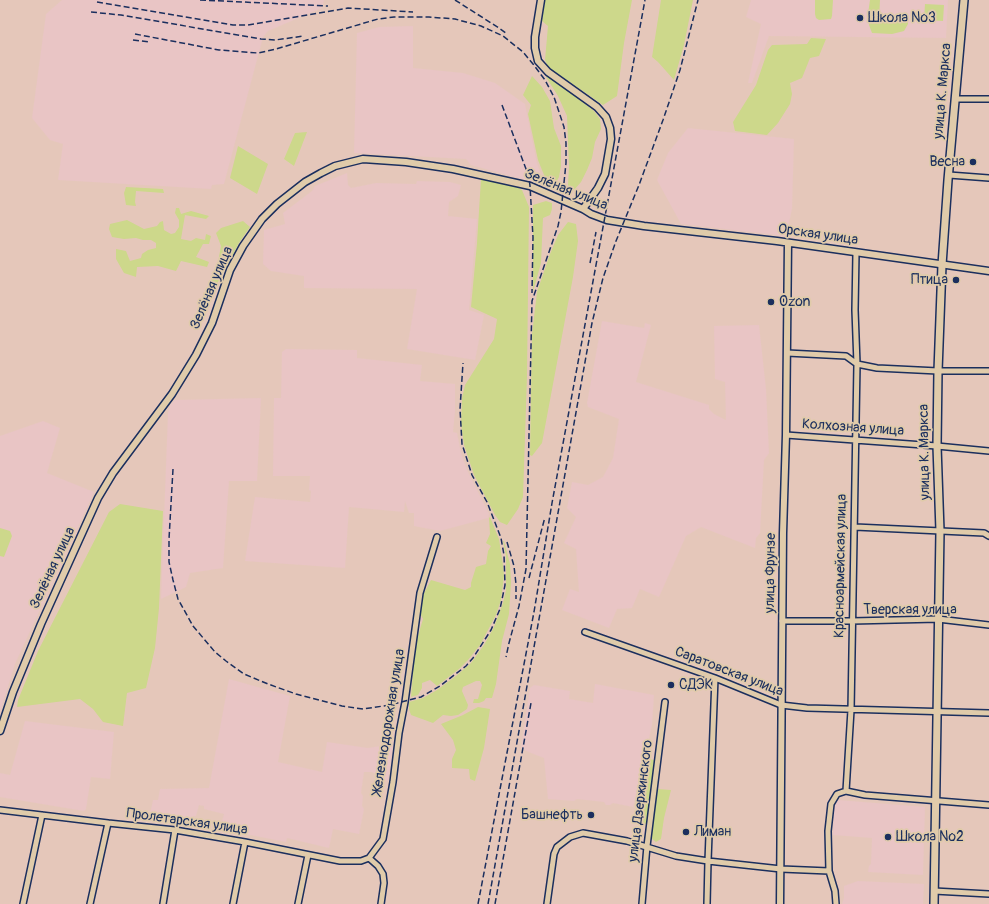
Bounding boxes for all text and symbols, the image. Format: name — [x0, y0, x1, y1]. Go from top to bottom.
place label: Школа №3 — [868, 10, 936, 26]
marker: Школа №3 — [855, 13, 865, 23]
street label: улица К. Маркса — [930, 42, 956, 140]
place label: Весна — [930, 154, 965, 170]
marker: Весна — [968, 157, 978, 167]
street label: Зелёная улица — [522, 166, 610, 214]
street label: Орская улица — [777, 221, 859, 249]
street label: Зелёная улица — [187, 244, 237, 332]
place label: Птица — [911, 272, 948, 288]
marker: Птица — [951, 275, 961, 285]
place label: Ozon — [779, 294, 810, 310]
marker: Ozon — [766, 297, 776, 307]
street label: улица К. Маркса — [916, 404, 934, 500]
street label: Колхозная улица — [801, 416, 905, 440]
street label: Красноармейская улица — [831, 494, 851, 638]
street label: Зелёная улица — [27, 524, 79, 612]
street label: улица Фрунзе — [762, 533, 780, 613]
street label: Тверская улица — [863, 602, 957, 618]
street label: Саратовская улица — [672, 644, 786, 700]
street label: Железнодорожная улица — [369, 648, 409, 796]
place label: СДЭК — [679, 677, 712, 693]
marker: СДЭК — [666, 680, 676, 690]
street label: улица Дзержинского — [625, 739, 657, 863]
street label: Пролетарская улица — [125, 805, 249, 839]
place label: Башнефть — [521, 807, 583, 823]
marker: Башнефть — [586, 810, 596, 820]
place label: Лиман — [694, 824, 731, 840]
marker: Лиман — [681, 827, 691, 837]
place label: Школа №2 — [896, 829, 964, 845]
marker: Школа №2 — [883, 832, 893, 842]

